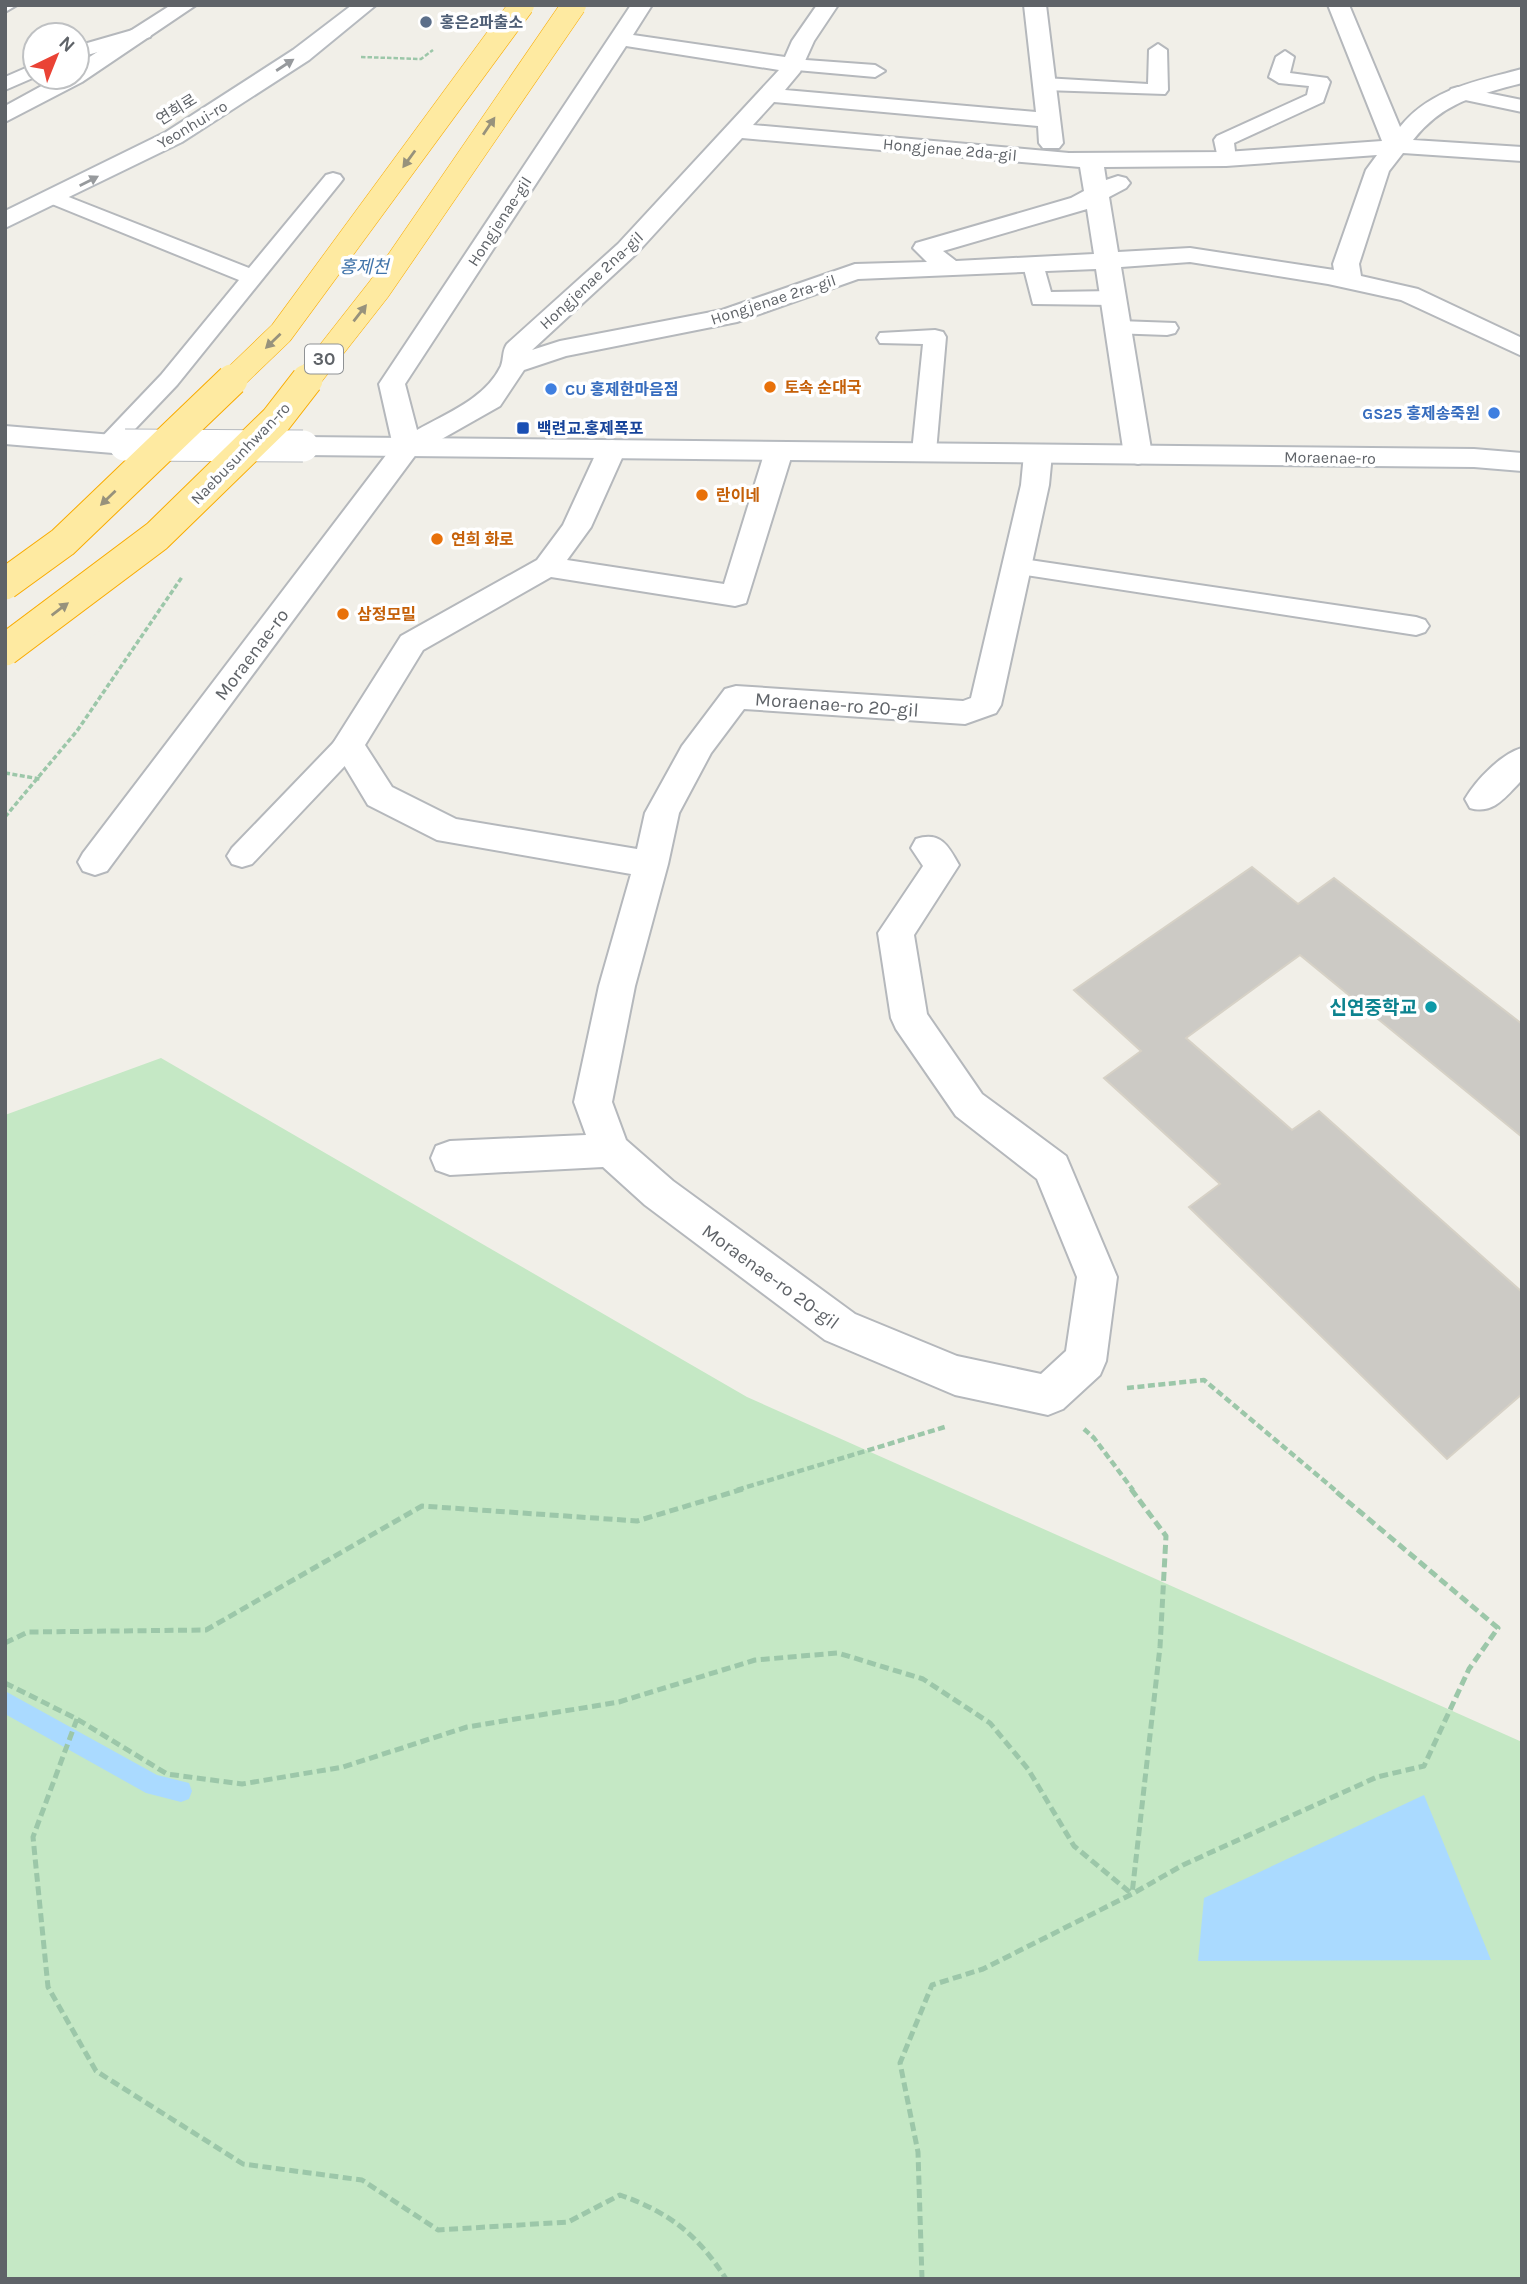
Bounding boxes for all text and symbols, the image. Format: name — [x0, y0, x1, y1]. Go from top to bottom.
place label: 홍은2파출소 — [440, 13, 524, 32]
marker: 홍은2파출소 — [418, 14, 434, 30]
north arrow — [21, 21, 91, 91]
text: N — [54, 32, 79, 57]
one-way arrow — [275, 59, 294, 72]
street label: 연희로 — [153, 90, 200, 129]
street label: Yeonhui-ro — [154, 96, 231, 153]
one-way arrow — [482, 117, 496, 135]
street label: Hongjenae 2da-gil — [882, 134, 1018, 165]
one-way arrow — [402, 150, 416, 168]
street label: Hongjenae-gil — [463, 173, 535, 270]
one-way arrow — [79, 175, 99, 186]
street label: Hongjenae 2na-gil — [536, 228, 647, 333]
water label: 홍제천 — [339, 256, 391, 278]
street label: Hongjenae 2ra-gil — [708, 270, 838, 329]
one-way arrow — [352, 305, 367, 323]
one-way arrow — [265, 333, 282, 349]
road number: 30 — [305, 344, 343, 374]
place label: 토속 순대국 — [784, 378, 862, 397]
marker: 토속 순대국 — [762, 379, 778, 395]
place label: CU 홍제한마음점 — [565, 380, 679, 399]
marker: CU 홍제한마음점 — [543, 381, 559, 397]
street label: Naebusunhwan-ro — [187, 398, 294, 508]
place label: GS25 홍제송죽원 — [1362, 404, 1480, 423]
marker: GS25 홍제송죽원 — [1486, 405, 1502, 421]
place label: 백련교.홍제폭포 — [537, 419, 644, 438]
marker: 백련교.홍제폭포 — [515, 420, 531, 436]
street label: Moraenae-ro — [1284, 447, 1376, 468]
place label: 란이네 — [716, 486, 760, 505]
marker: 란이네 — [694, 487, 710, 503]
one-way arrow — [100, 490, 117, 507]
place label: 연희 화로 — [451, 530, 514, 549]
marker: 연희 화로 — [429, 531, 445, 547]
one-way arrow — [51, 603, 69, 617]
street label: Moraenae-ro — [210, 604, 293, 705]
place label: 삼정모밀 — [357, 605, 416, 624]
marker: 삼정모밀 — [335, 606, 351, 622]
street label: Moraenae-ro 20-gil — [754, 688, 920, 722]
place label: 신연중학교 — [1330, 997, 1417, 1019]
marker: 신연중학교 — [1423, 999, 1439, 1015]
street label: Moraenae-ro 20-gil — [698, 1220, 843, 1334]

